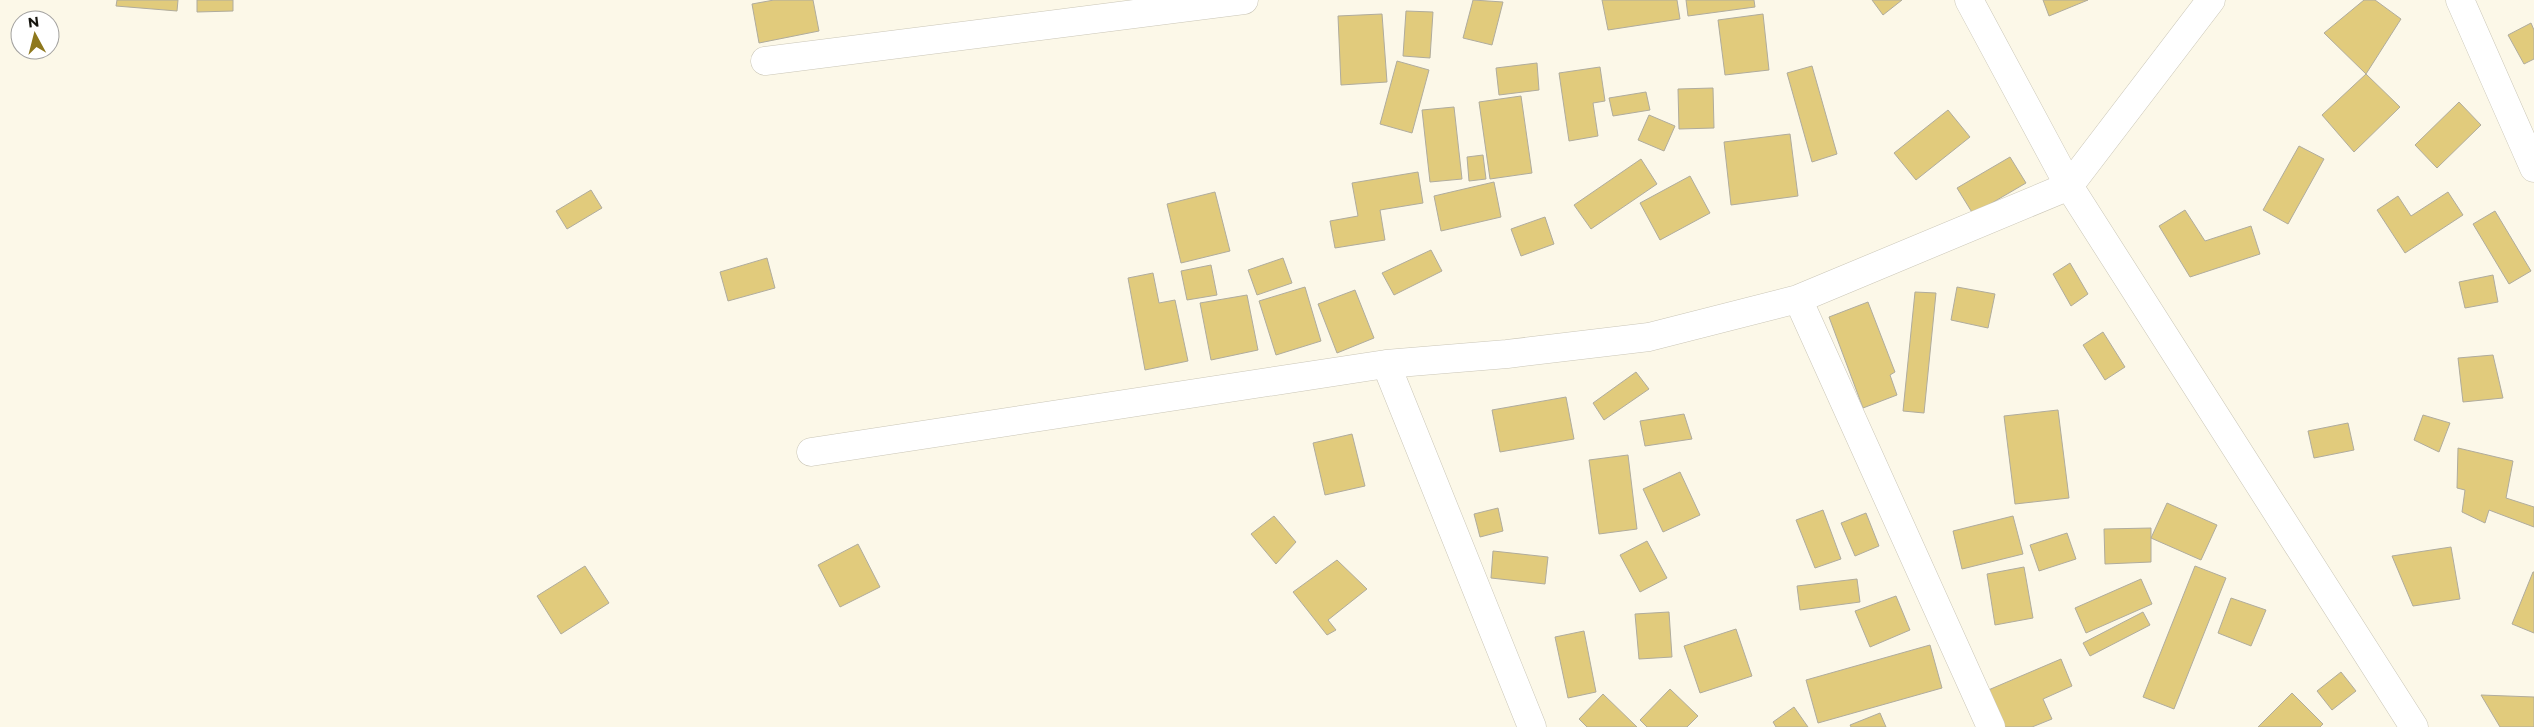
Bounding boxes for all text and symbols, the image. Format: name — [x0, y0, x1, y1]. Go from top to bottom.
north arrow — [10, 10, 60, 60]
text: N — [27, 12, 40, 32]

